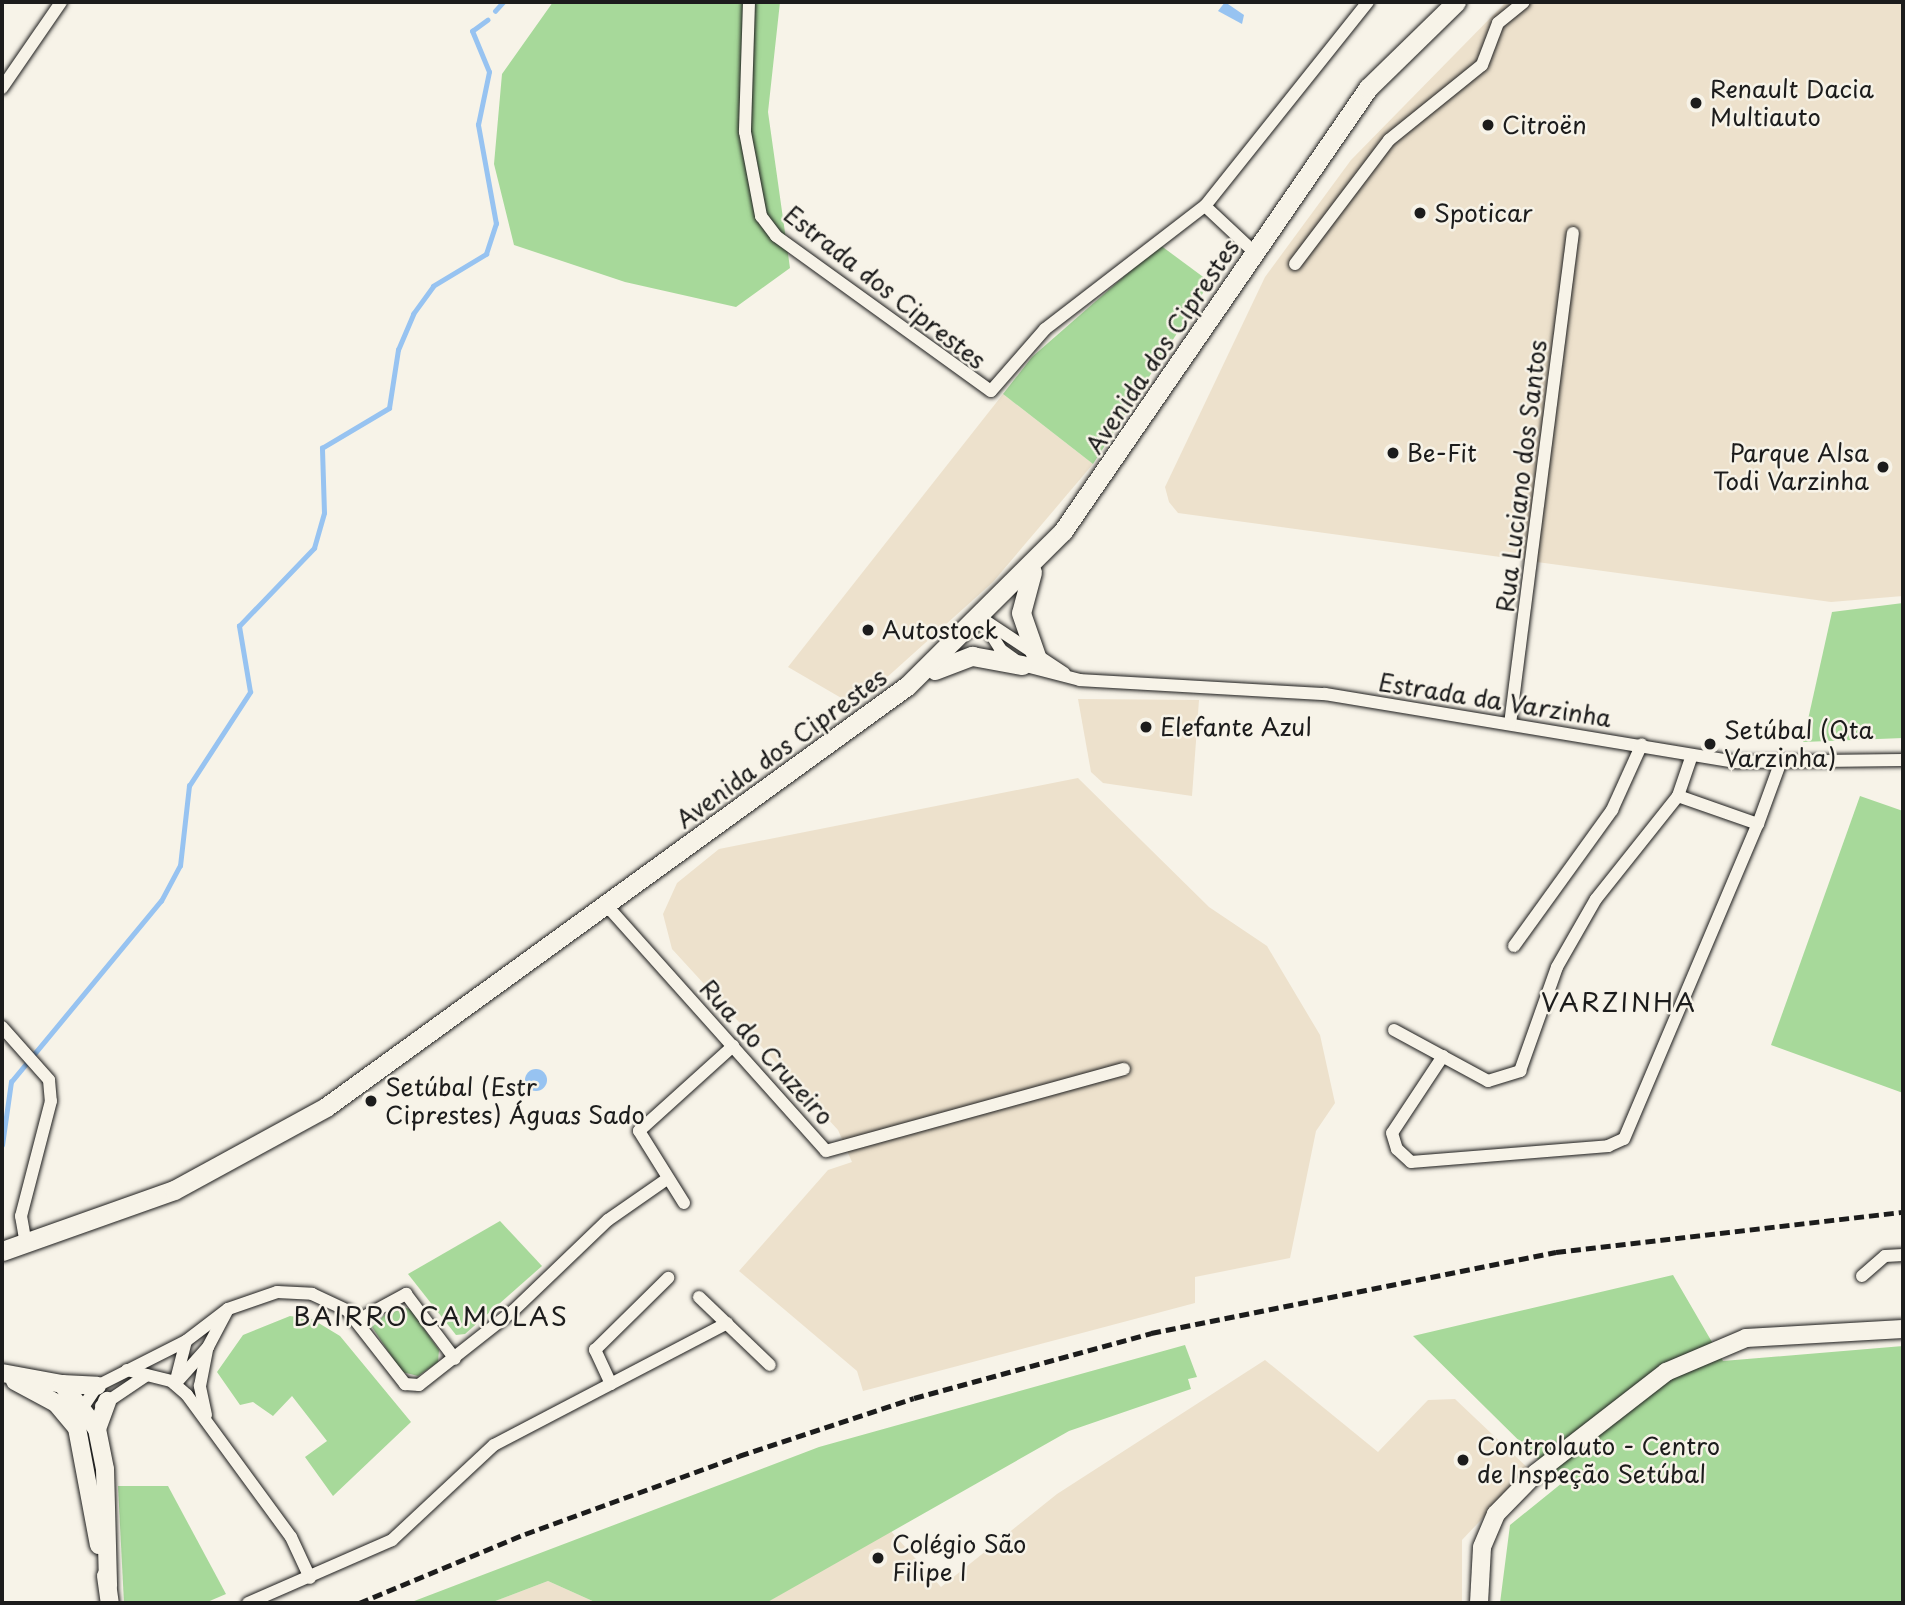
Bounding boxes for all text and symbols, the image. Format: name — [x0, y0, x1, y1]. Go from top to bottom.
place label: Renault Dacia Multiauto — [1710, 75, 1874, 131]
marker: Renault Dacia Multiauto — [1688, 95, 1704, 111]
place label: Citroën — [1502, 111, 1587, 139]
marker: Citroën — [1480, 117, 1496, 133]
street label: Estrada dos Ciprestes — [777, 198, 993, 376]
place label: Spoticar — [1434, 199, 1533, 227]
marker: Spoticar — [1412, 205, 1428, 221]
street label: Avenida dos Ciprestes — [1079, 233, 1245, 459]
street label: Rua Luciano dos Santos — [1490, 338, 1552, 614]
place label: Be-Fit — [1407, 439, 1477, 467]
place label: Parque Alsa Todi Varzinha — [1711, 439, 1869, 495]
marker: Be-Fit — [1385, 445, 1401, 461]
marker: Parque Alsa Todi Varzinha — [1875, 459, 1891, 475]
place label: Autostock — [882, 616, 998, 644]
marker: Autostock — [860, 622, 876, 638]
street label: Avenida dos Ciprestes — [670, 662, 892, 834]
street label: Estrada da Varzinha — [1376, 667, 1614, 733]
place label: Elefante Azul — [1160, 713, 1313, 741]
place label: Setúbal (Qta Varzinha) — [1724, 716, 1874, 772]
marker: Elefante Azul — [1138, 719, 1154, 735]
marker: Setúbal (Qta Varzinha) — [1702, 736, 1718, 752]
street label: Rua do Cruzeiro — [695, 974, 839, 1130]
district label: VARZINHA — [1543, 986, 1695, 1018]
place label: Setúbal (Estr Ciprestes) Águas Sado — [385, 1073, 645, 1129]
marker: Setúbal (Estr Ciprestes) Águas Sado — [363, 1093, 379, 1109]
district label: BAIRRO CAMOLAS — [295, 1300, 567, 1332]
place label: Controlauto - Centro de Inspeção Setúbal — [1477, 1432, 1722, 1488]
marker: Controlauto - Centro de Inspeção Setúbal — [1455, 1452, 1471, 1468]
place label: Colégio São Filipe I — [892, 1530, 1027, 1586]
marker: Colégio São Filipe I — [870, 1550, 886, 1566]

